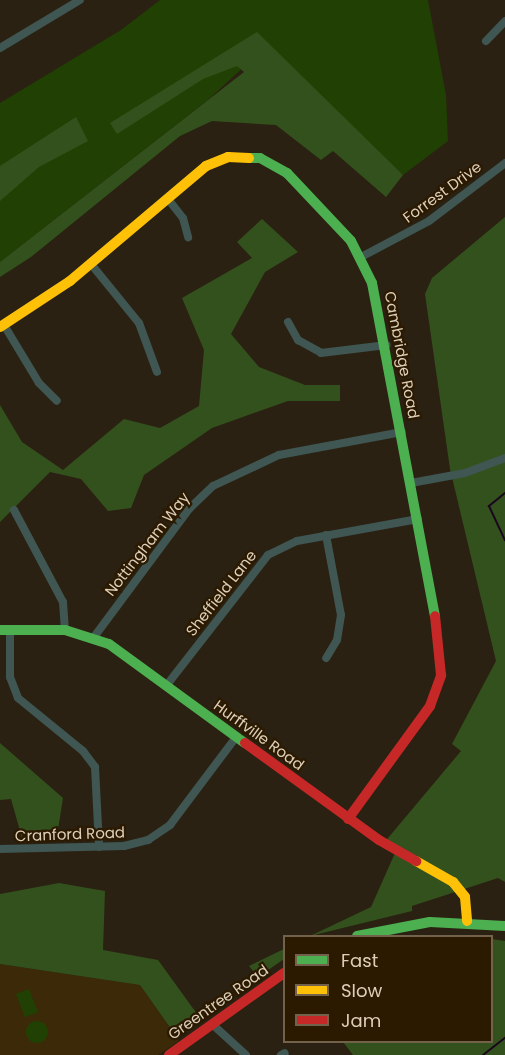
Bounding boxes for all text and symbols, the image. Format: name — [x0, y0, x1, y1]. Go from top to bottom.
street label: Forrest Drive — [399, 158, 485, 226]
street label: Cambridge Road — [381, 290, 423, 420]
street label: Nottingham Way — [101, 488, 193, 600]
street label: Sheffield Lane — [182, 547, 260, 639]
street label: Hurffville Road — [210, 696, 308, 774]
street label: Cranford Road — [15, 823, 125, 845]
legend — [283, 935, 493, 1043]
text: Fast — [341, 948, 378, 973]
street label: Greentree Road — [164, 961, 272, 1043]
text: Slow — [341, 978, 382, 1003]
text: Jam — [341, 1008, 381, 1033]

